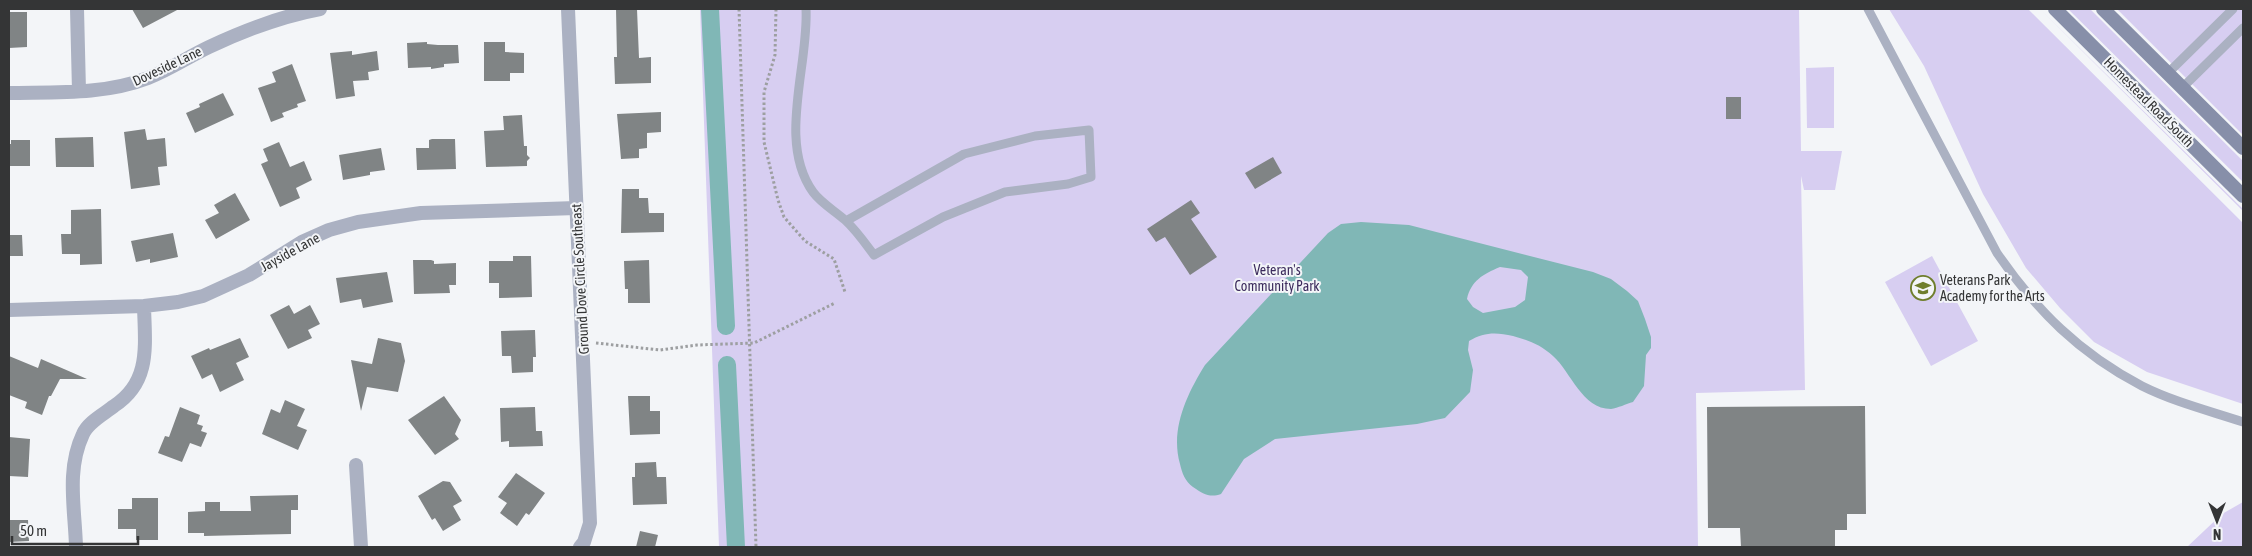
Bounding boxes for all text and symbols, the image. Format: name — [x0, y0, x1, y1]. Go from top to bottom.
street label: Doveside Lane — [130, 43, 204, 89]
street label: Homestead Road South — [2101, 54, 2197, 150]
street label: Ground Dove Circle Southeast — [568, 203, 592, 355]
street label: Jayside Lane — [258, 229, 322, 275]
park label: Veteran's Community Park — [1235, 262, 1319, 294]
place label: Veterans Park Academy for the Arts — [1940, 272, 2045, 304]
school or university icon: Veterans Park Academy for the Arts — [1910, 275, 1936, 301]
north arrow — [2192, 496, 2242, 546]
scale bar — [12, 514, 139, 546]
text: 50 m — [20, 522, 47, 539]
text: N — [2213, 526, 2221, 542]

